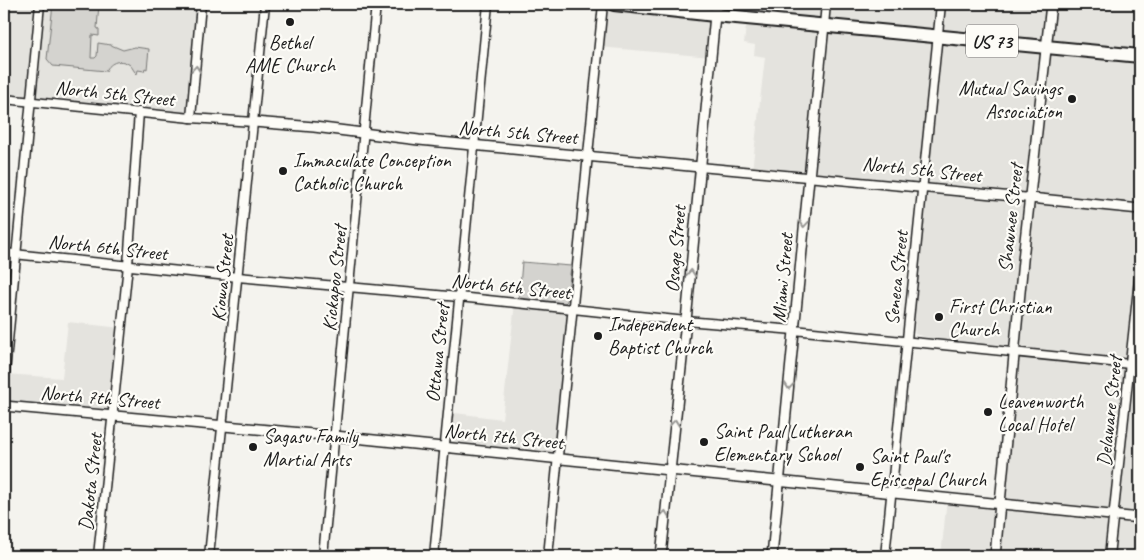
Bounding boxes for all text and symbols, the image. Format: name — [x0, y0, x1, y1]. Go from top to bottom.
marker: Bethel AME Church — [284, 16, 296, 28]
road number: US 73 — [966, 24, 1018, 58]
place label: Bethel AME Church — [245, 30, 337, 78]
one-way arrow — [190, 65, 201, 73]
street label: North 5th Street — [54, 75, 178, 112]
place label: Mutual Savings Association — [958, 76, 1064, 124]
marker: Mutual Savings Association — [1066, 93, 1078, 105]
street label: North 5th Street — [457, 115, 581, 150]
place label: Immaculate Conception Catholic Church — [293, 148, 452, 196]
street label: North 5th Street — [861, 151, 985, 188]
street label: Shawnee Street — [992, 159, 1029, 274]
marker: Immaculate Conception Catholic Church — [277, 165, 289, 177]
street label: Osage Street — [659, 202, 692, 294]
street label: Kickapoo Street — [317, 220, 353, 332]
one-way arrow — [799, 220, 810, 228]
street label: Seneca Street — [879, 227, 914, 326]
street label: North 6th Street — [47, 229, 171, 266]
street label: Miami Street — [766, 230, 799, 324]
street label: Kiowa Street — [205, 231, 240, 323]
street label: North 6th Street — [450, 268, 574, 305]
one-way arrow — [685, 269, 696, 277]
place label: First Christian Church — [949, 294, 1053, 342]
street label: Ottawa Street — [420, 299, 455, 404]
marker: First Christian Church — [933, 311, 945, 323]
place label: Independent Baptist Church — [608, 312, 714, 360]
marker: Independent Baptist Church — [592, 330, 604, 342]
street label: Delaware Street — [1091, 351, 1128, 467]
street label: North 7th Street — [39, 380, 163, 415]
one-way arrow — [784, 382, 795, 390]
place label: Leavenworth Local Hotel — [998, 389, 1084, 437]
marker: Leavenworth Local Hotel — [982, 406, 994, 418]
street label: North 7th Street — [443, 418, 567, 455]
one-way arrow — [669, 419, 680, 427]
place label: Saint Paul Lutheran Elementary School — [714, 419, 853, 467]
place label: Sagasu Family Martial Arts — [263, 424, 359, 472]
street label: Dakota Street — [73, 430, 108, 532]
marker: Saint Paul Lutheran Elementary School — [698, 436, 710, 448]
marker: Sagasu Family Martial Arts — [247, 441, 259, 453]
place label: Saint Paul's Episcopal Church — [870, 444, 987, 492]
marker: Saint Paul's Episcopal Church — [854, 461, 866, 473]
one-way arrow — [660, 510, 671, 518]

